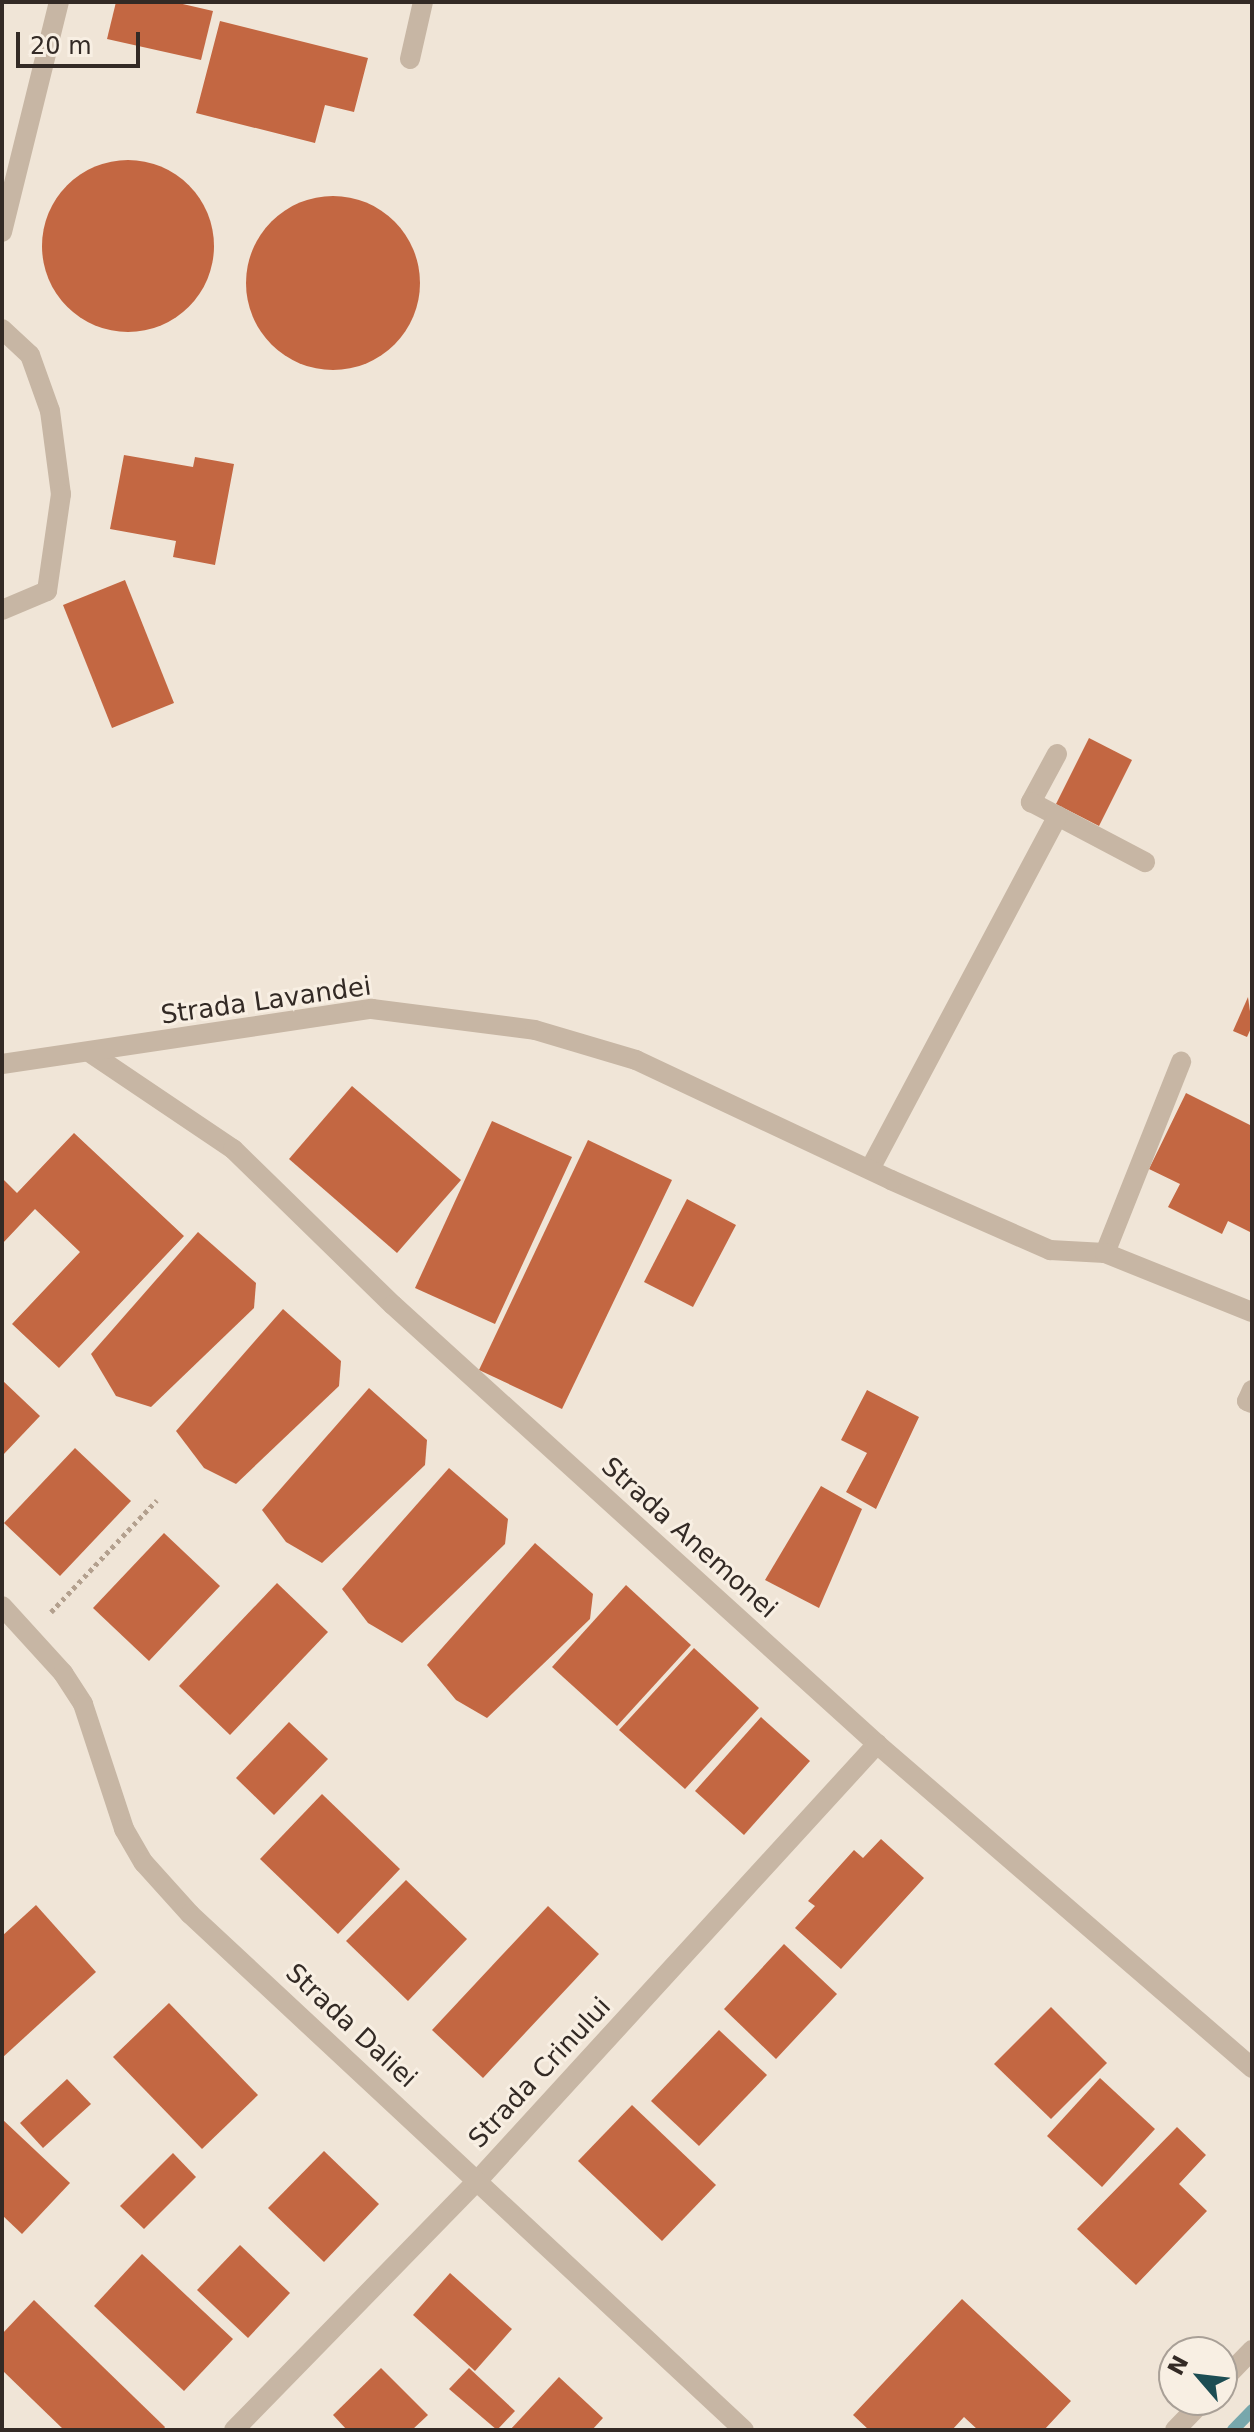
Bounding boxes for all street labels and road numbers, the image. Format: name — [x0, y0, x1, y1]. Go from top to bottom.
street label: Strada Lavandei — [159, 971, 373, 1031]
street label: Strada Anemonei — [595, 1451, 783, 1625]
street label: Strada Daliei — [279, 1957, 423, 2095]
street label: Strada Crinului — [462, 1991, 618, 2155]

